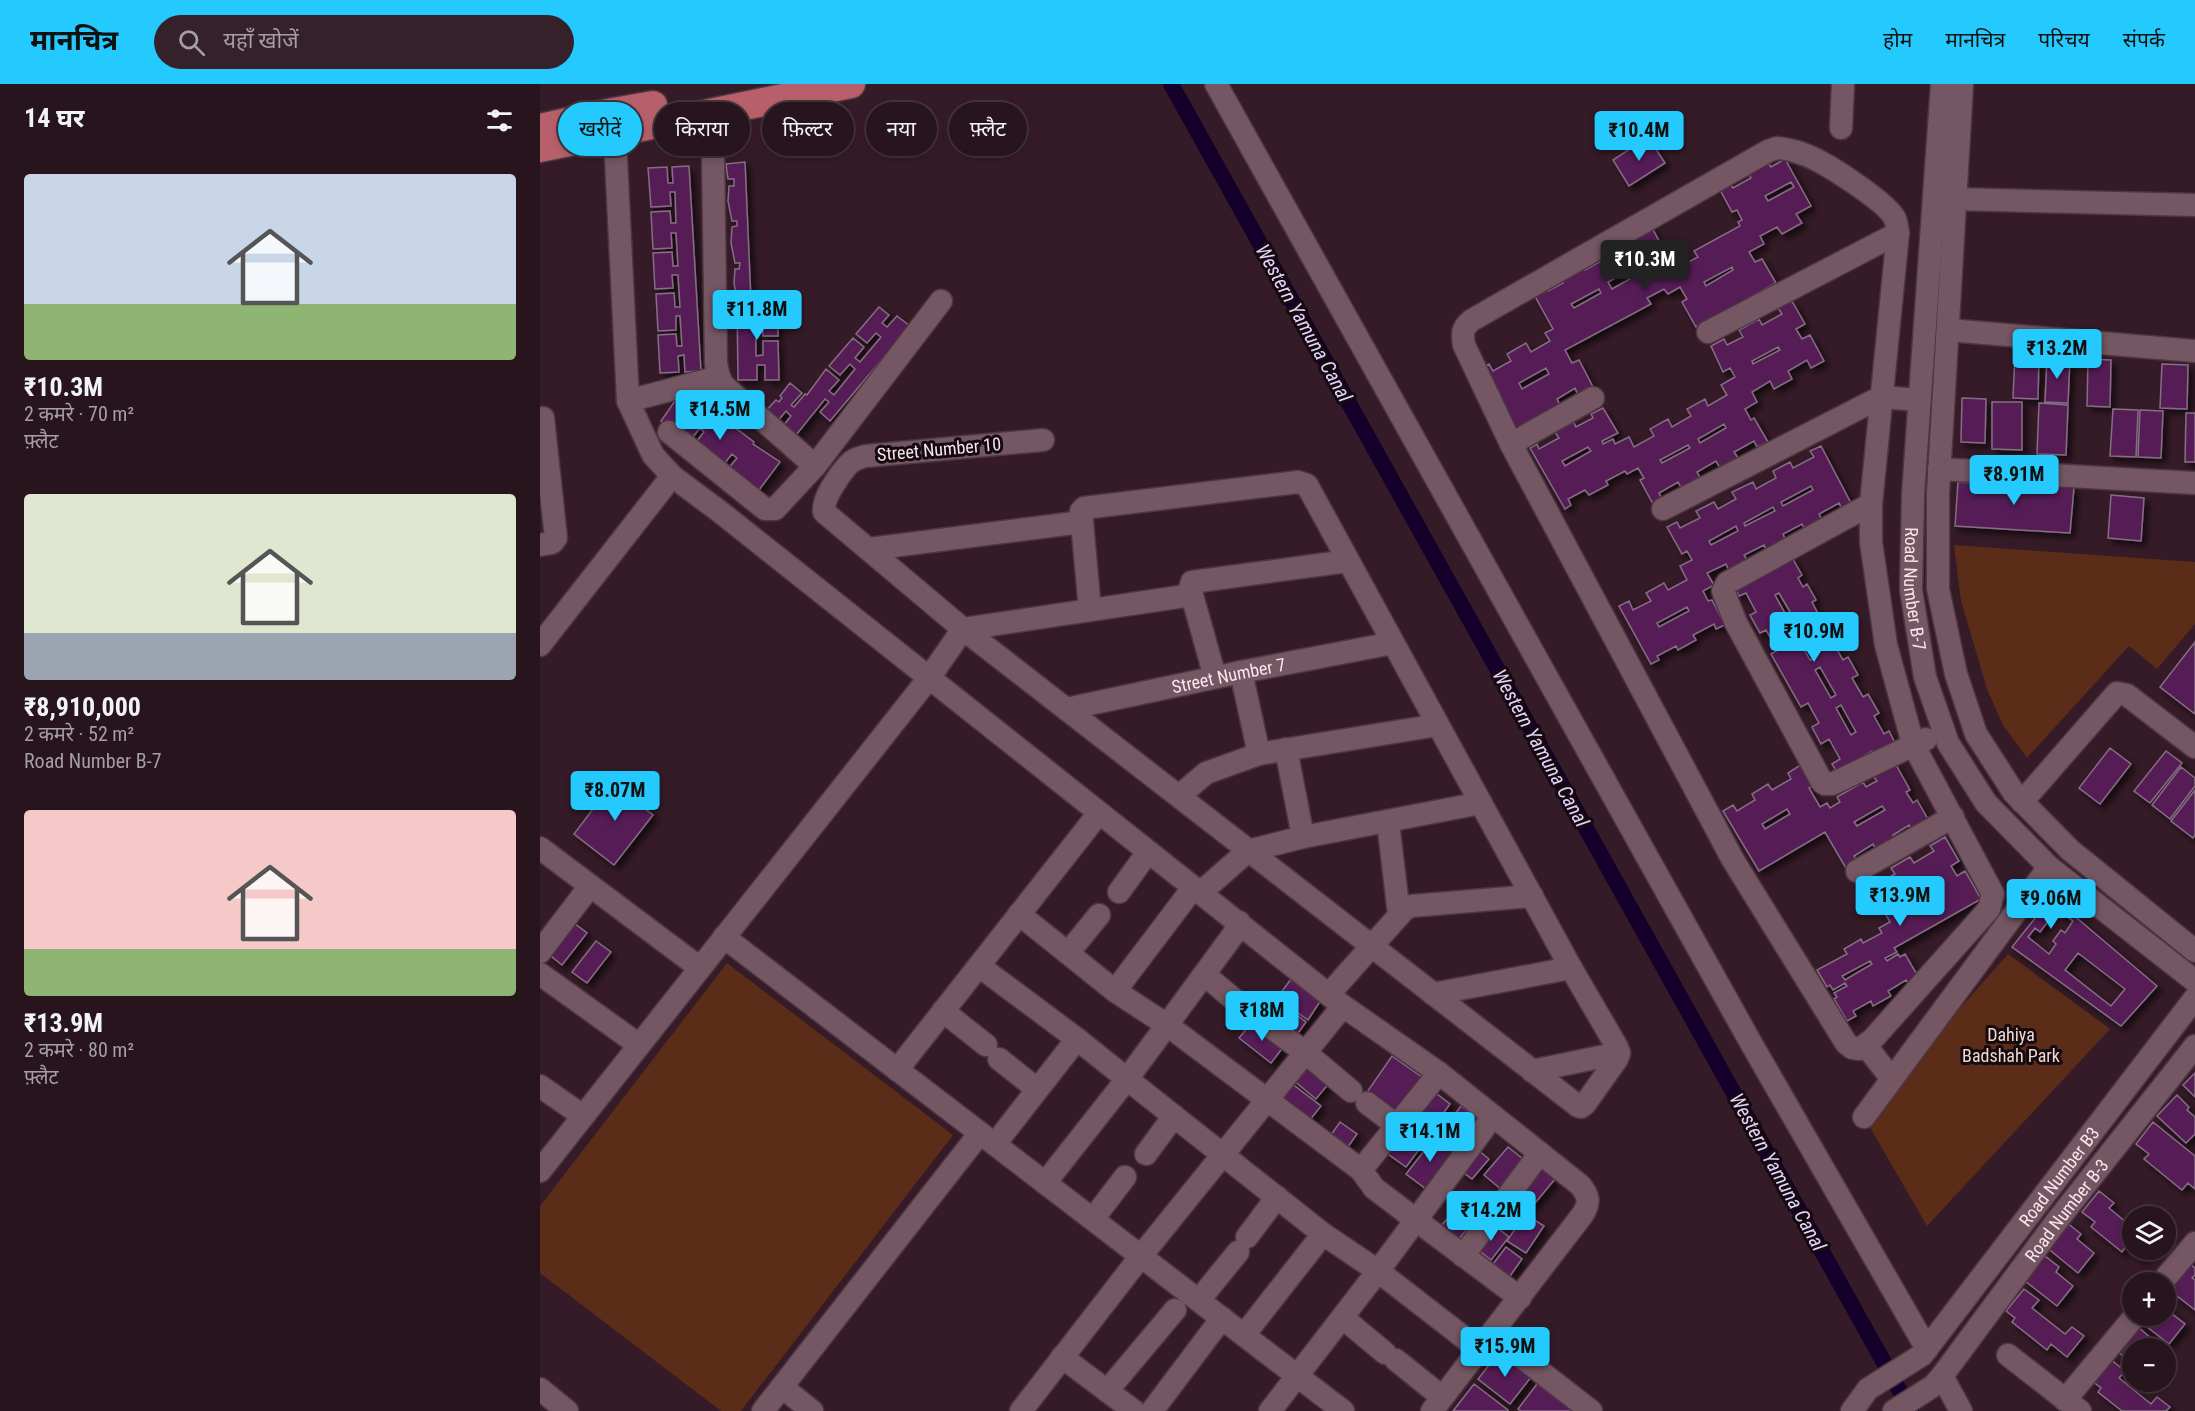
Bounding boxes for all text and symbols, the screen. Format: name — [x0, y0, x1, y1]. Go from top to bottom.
search box — [154, 15, 574, 69]
text: मानचित्र — [30, 24, 118, 57]
icon: search — [175, 26, 208, 59]
text: यहाँ खोजें — [223, 28, 298, 53]
text: होम — [1883, 28, 1912, 52]
text: मानचित्र — [1945, 28, 2005, 52]
text: परिचय — [2038, 28, 2090, 52]
text: संपर्क — [2123, 28, 2165, 52]
chip: खरीदें — [558, 102, 642, 156]
chip: किराया — [654, 102, 750, 156]
chip: फ़िल्टर — [762, 102, 854, 156]
chip: नया — [866, 102, 937, 156]
chip: फ़्लैट — [949, 102, 1027, 156]
text: 14 घर — [24, 103, 85, 133]
icon: filters — [483, 104, 516, 137]
pin: ₹10.4M — [1590, 111, 1688, 162]
text: ₹10.4M — [1609, 118, 1669, 142]
icon: home — [216, 213, 324, 321]
water label: Western Yamuna Canal — [1251, 240, 1358, 406]
pin: ₹10.3M — [1596, 240, 1694, 291]
text: ₹10.3M — [1615, 247, 1675, 271]
pin: ₹11.8M — [708, 290, 806, 341]
text: ₹11.8M — [727, 297, 787, 321]
pin: ₹13.2M — [2008, 329, 2106, 380]
text: ₹13.2M — [2027, 336, 2087, 360]
text: ₹10.3M — [24, 372, 103, 402]
pin: ₹14.5M — [671, 390, 769, 441]
text: ₹14.5M — [690, 397, 750, 421]
text: 2 कमरे · 70 m² — [24, 402, 134, 426]
text: फ़्लैट — [24, 429, 59, 453]
street label: Street Number 10 — [876, 433, 1002, 465]
pin: ₹8.91M — [1965, 455, 2063, 506]
text: ₹8.91M — [1984, 462, 2044, 486]
street label: Road Number B-7 — [1900, 527, 1931, 652]
icon: home — [216, 533, 324, 641]
pin: ₹10.9M — [1765, 612, 1863, 663]
text: ₹10.9M — [1784, 619, 1844, 643]
street label: Street Number 7 — [1170, 653, 1287, 697]
water label: Western Yamuna Canal — [1488, 665, 1595, 831]
text: ₹8,910,000 — [24, 692, 141, 722]
text: 2 कमरे · 52 m² — [24, 722, 134, 746]
text: Road Number B-7 — [24, 749, 162, 773]
pin: ₹8.07M — [566, 771, 664, 822]
text: ₹8.07M — [585, 778, 645, 802]
icon: home — [216, 849, 324, 957]
pin: ₹13.9M — [1851, 876, 1949, 927]
pin: ₹9.06M — [2002, 879, 2100, 930]
text: ₹13.9M — [1870, 883, 1930, 907]
text: ₹9.06M — [2021, 886, 2081, 910]
pin: ₹18M — [1226, 991, 1298, 1042]
text: ₹18M — [1240, 998, 1284, 1022]
text: ₹13.9M — [24, 1008, 103, 1038]
park label: Dahiya Badshah Park — [1962, 1024, 2060, 1066]
text: 2 कमरे · 80 m² — [24, 1038, 134, 1062]
text: फ़्लैट — [24, 1065, 59, 1089]
water label: Western Yamuna Canal — [1725, 1089, 1832, 1255]
pin: ₹14.1M — [1381, 1112, 1479, 1163]
text: ₹14.1M — [1400, 1119, 1460, 1143]
street label: Road Number B3 — [2014, 1122, 2103, 1230]
street label: Road Number B-3 — [2020, 1155, 2112, 1265]
pin: ₹14.2M — [1442, 1191, 1540, 1242]
text: ₹14.2M — [1461, 1198, 1521, 1222]
map controls — [2122, 1206, 2176, 1392]
button: layers — [2122, 1206, 2176, 1260]
button: + — [2122, 1272, 2176, 1326]
pin: ₹15.9M — [1456, 1327, 1554, 1378]
text: ₹15.9M — [1475, 1334, 1535, 1358]
button: − — [2122, 1338, 2176, 1392]

